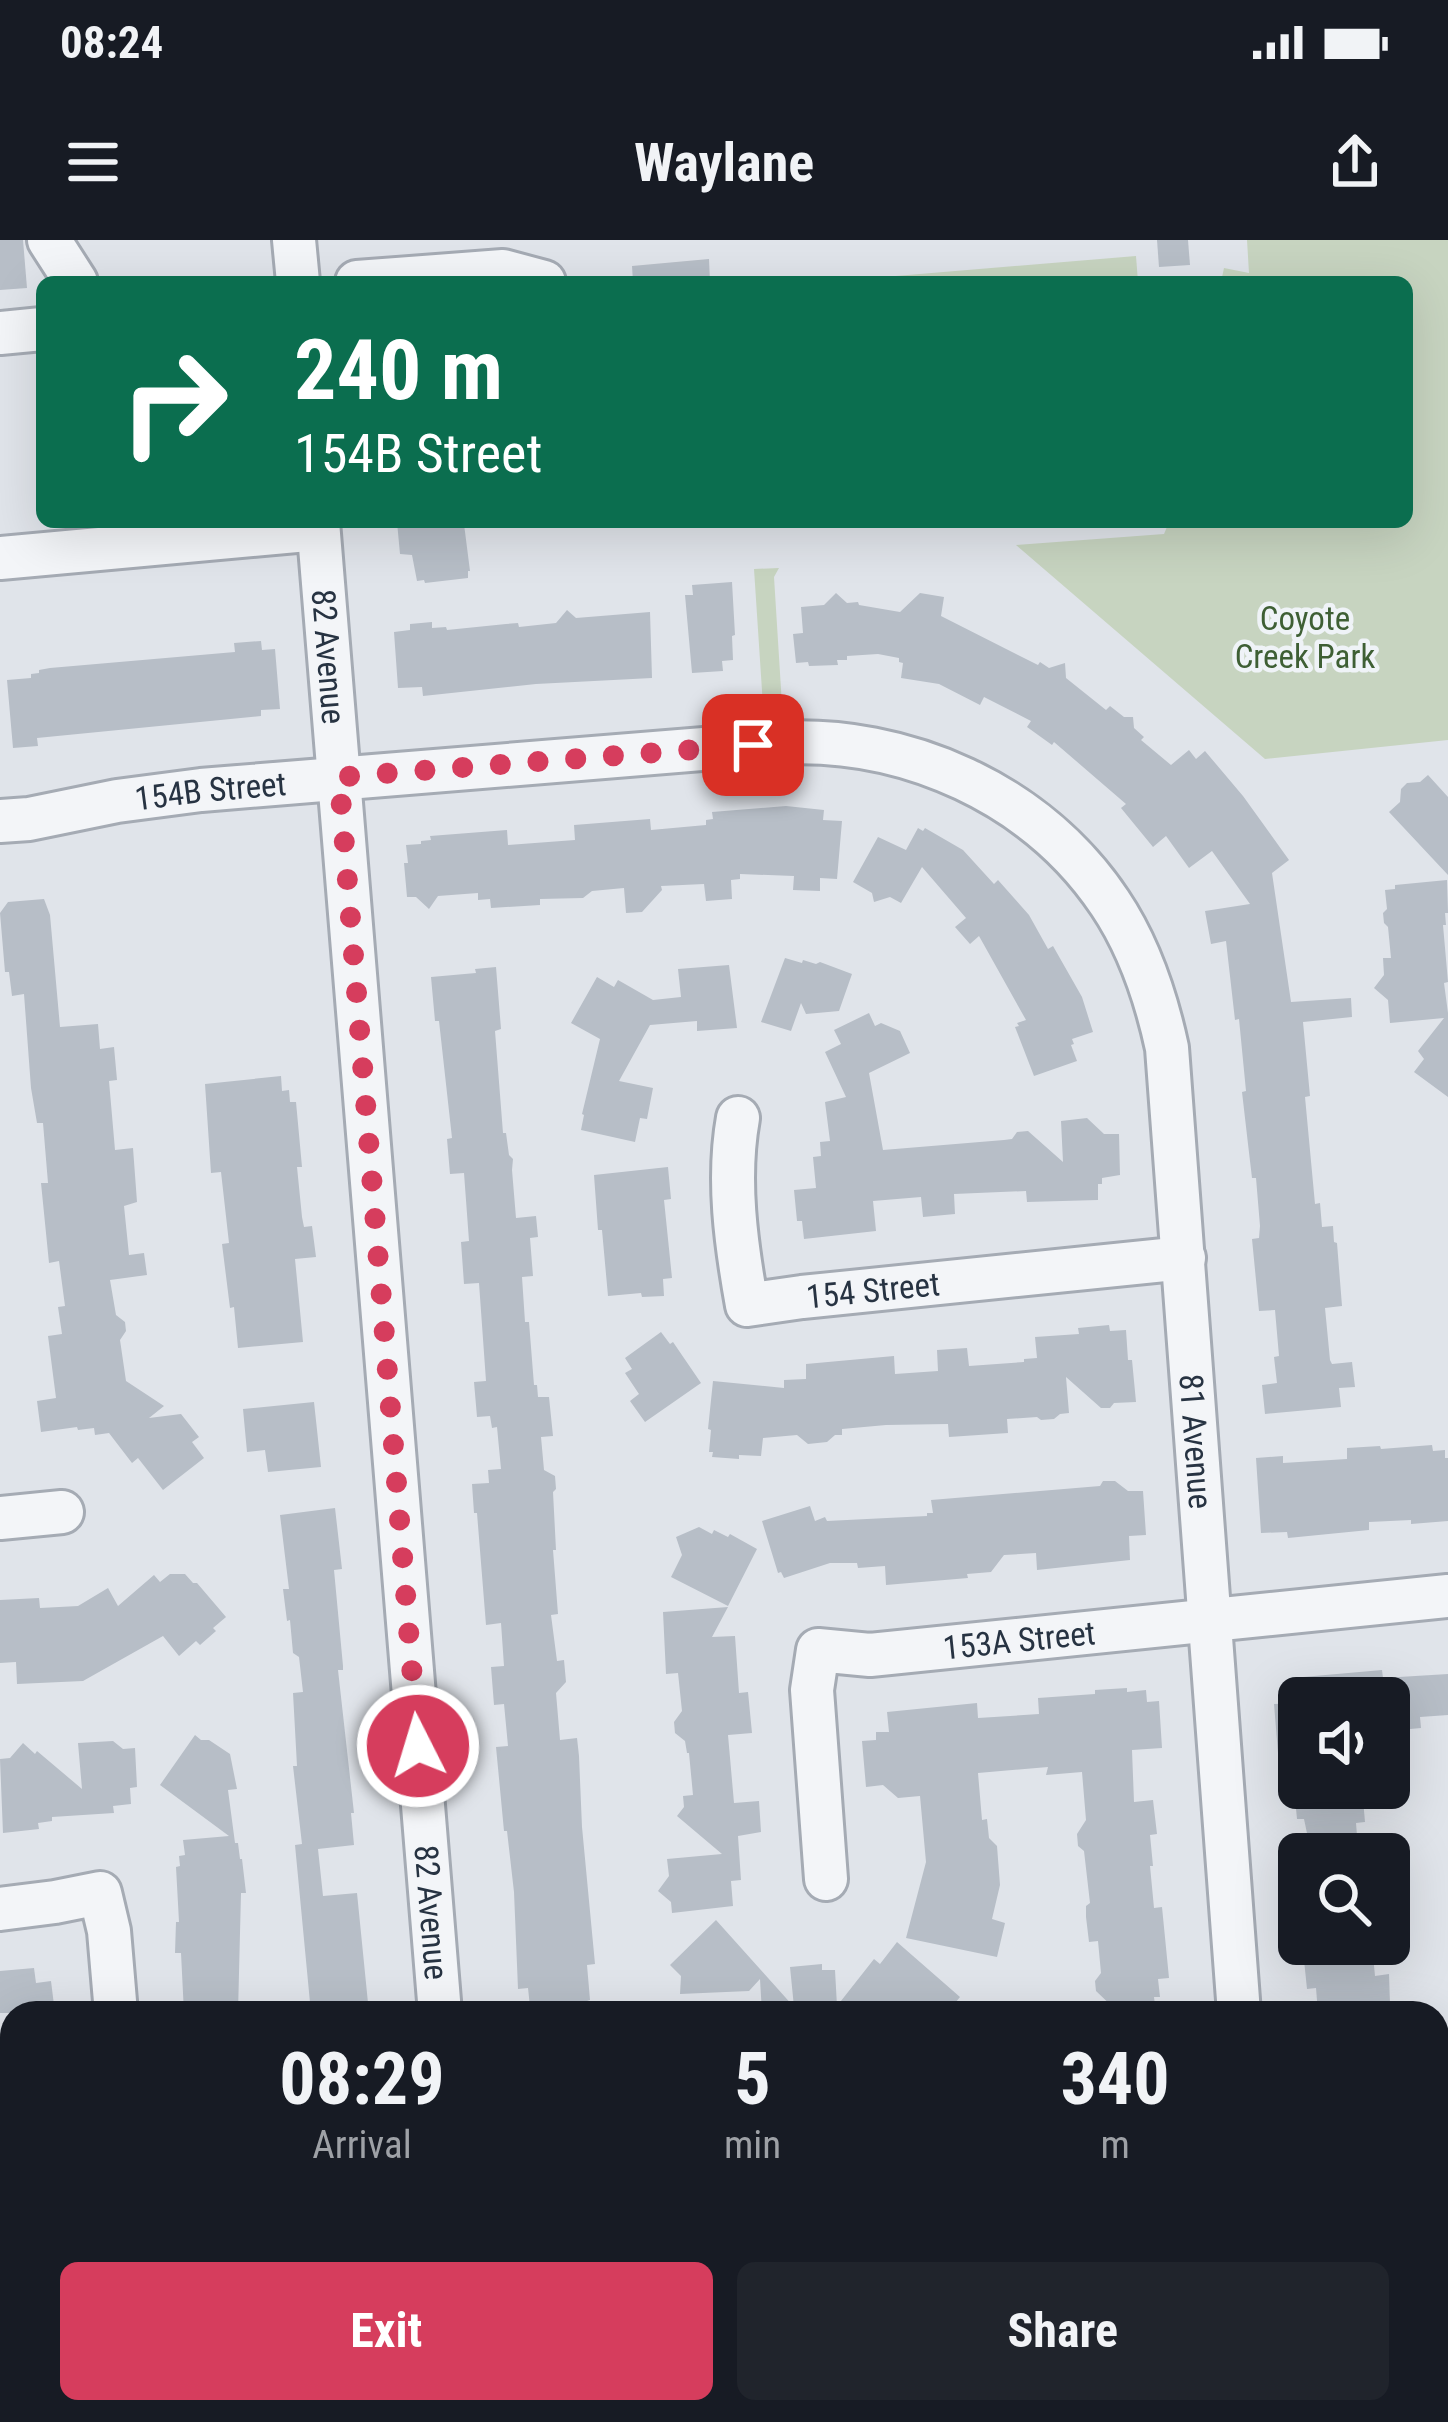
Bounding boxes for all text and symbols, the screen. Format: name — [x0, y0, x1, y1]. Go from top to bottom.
text: 08:24 — [60, 16, 163, 69]
icon: menu — [60, 129, 126, 195]
icon: share — [1322, 129, 1388, 195]
text: Waylane — [634, 131, 814, 194]
text: 240 m — [294, 321, 503, 420]
icon: right — [96, 324, 252, 480]
text: 154B Street — [294, 422, 542, 485]
street label: 82 Avenue — [304, 588, 354, 726]
park label: Coyote Creek Park — [1235, 599, 1375, 676]
pin — [702, 694, 804, 796]
icon: arrive — [720, 712, 786, 778]
street label: 154B Street — [133, 764, 288, 818]
street label: 154 Street — [804, 1264, 941, 1316]
street label: 81 Avenue — [1172, 1373, 1221, 1510]
street label: 153A Street — [941, 1613, 1097, 1667]
map controls — [1278, 1677, 1410, 1965]
button: sound — [1278, 1677, 1410, 1809]
position arrow — [355, 1683, 481, 1809]
button: search — [1278, 1833, 1410, 1965]
street label: 82 Avenue — [407, 1843, 457, 1981]
text: 08:29 — [279, 2037, 445, 2122]
text: 5 — [734, 2037, 771, 2122]
text: 340 — [1060, 2037, 1170, 2122]
text: Arrival — [312, 2122, 412, 2168]
text: min — [724, 2122, 781, 2168]
text: m — [1100, 2122, 1130, 2168]
button: Exit — [60, 2262, 713, 2400]
button: Share — [737, 2262, 1389, 2400]

